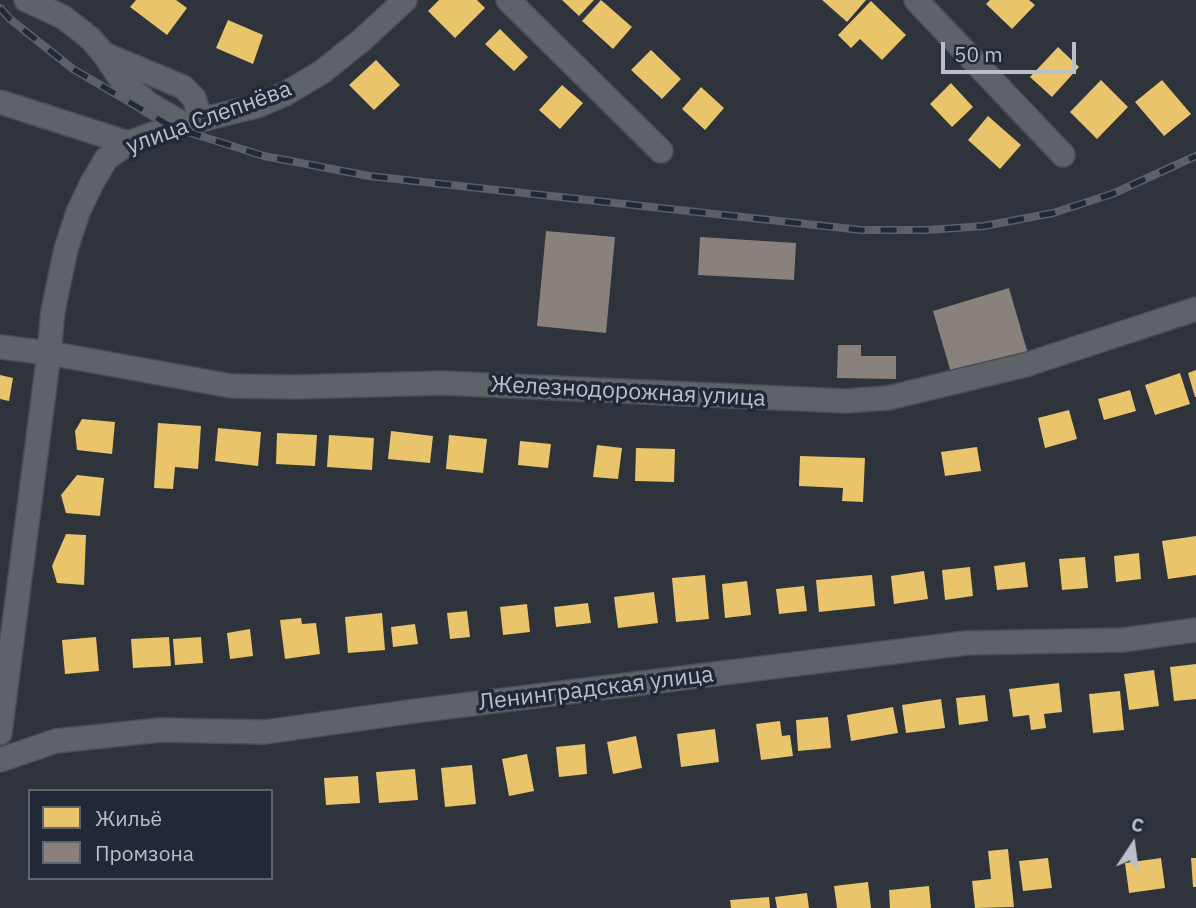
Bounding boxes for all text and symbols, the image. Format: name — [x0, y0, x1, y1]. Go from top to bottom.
scale bar — [944, 28, 1079, 72]
text: 50 m — [954, 40, 1003, 68]
street label: улица Слепнёва — [123, 75, 295, 161]
street label: Железнодорожная улица — [490, 371, 766, 413]
street label: Ленинградская улица — [477, 661, 715, 717]
legend — [28, 789, 273, 880]
text: Жильё — [95, 804, 162, 832]
north arrow — [1098, 810, 1168, 880]
text: С — [1129, 811, 1146, 838]
text: Промзона — [95, 839, 194, 867]

